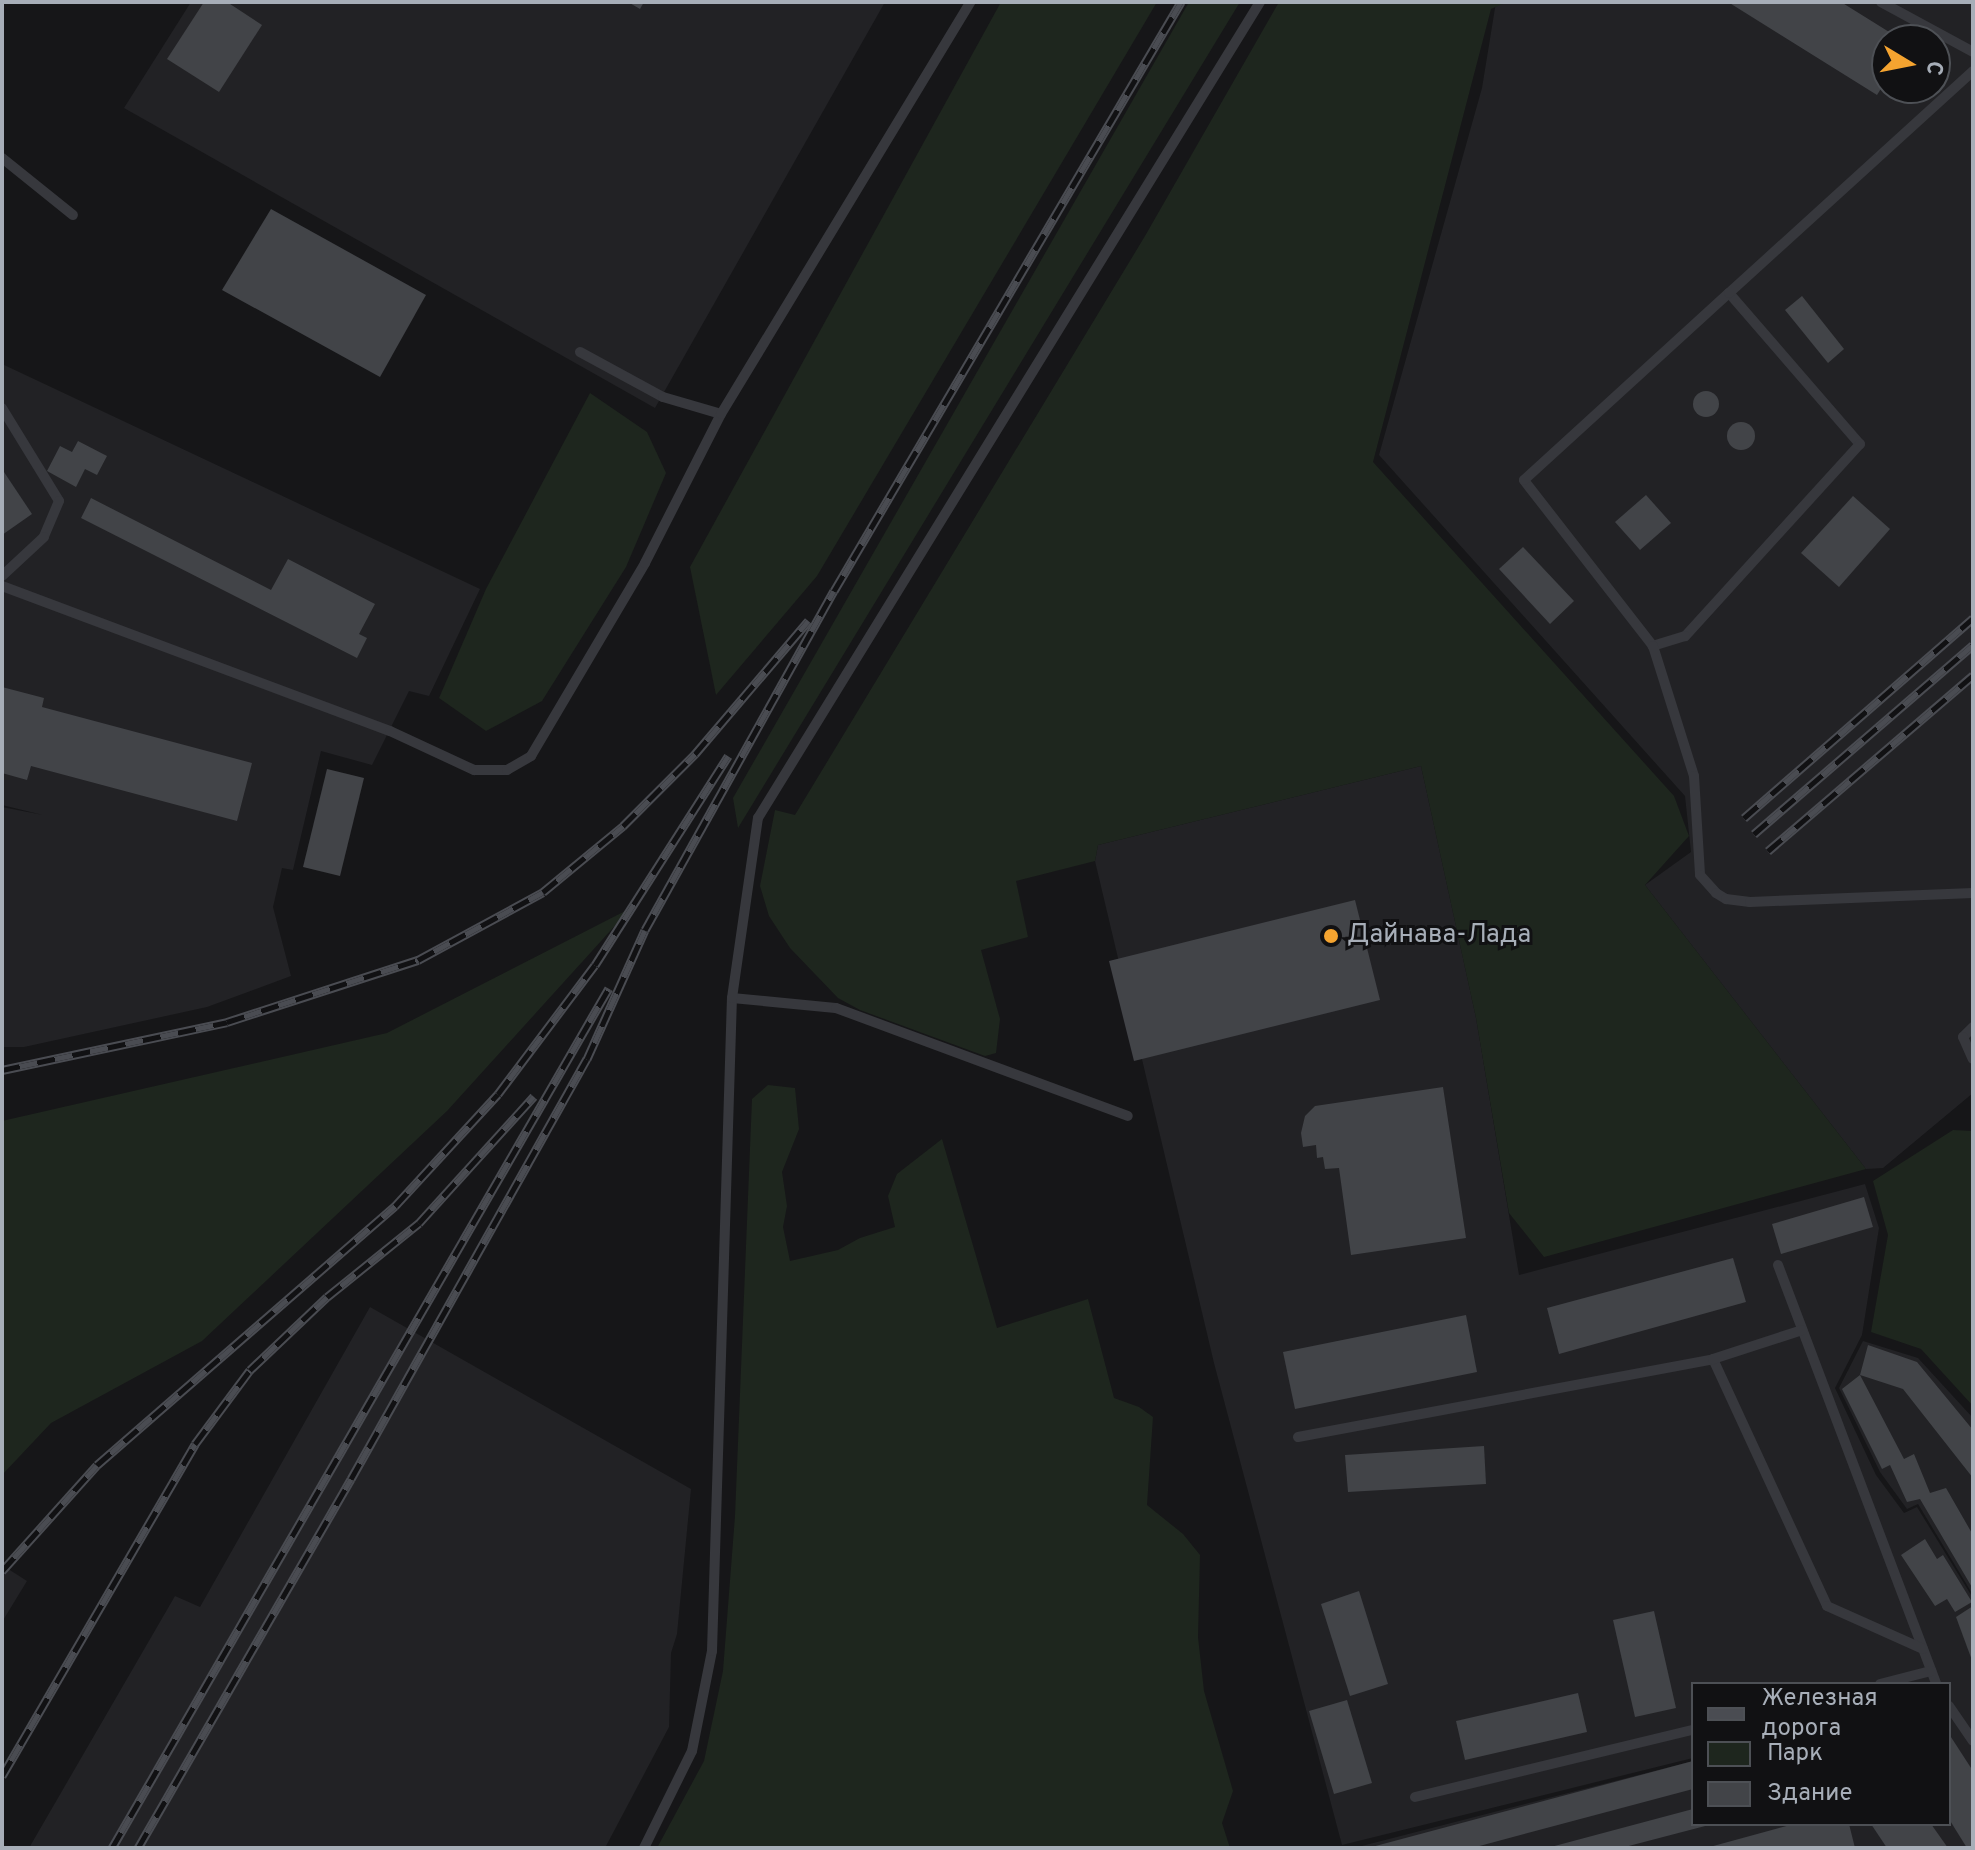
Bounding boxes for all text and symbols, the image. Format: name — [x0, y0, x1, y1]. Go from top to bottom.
north arrow — [1871, 24, 1951, 104]
text: С — [1919, 59, 1948, 77]
place label: Дайнава-Лада — [1347, 920, 1531, 952]
marker: Дайнава-Лада — [1322, 927, 1340, 945]
legend — [1691, 1682, 1951, 1826]
text: Железная дорога — [1761, 1684, 1878, 1744]
text: Парк — [1767, 1739, 1823, 1769]
text: Здание — [1767, 1779, 1853, 1809]

